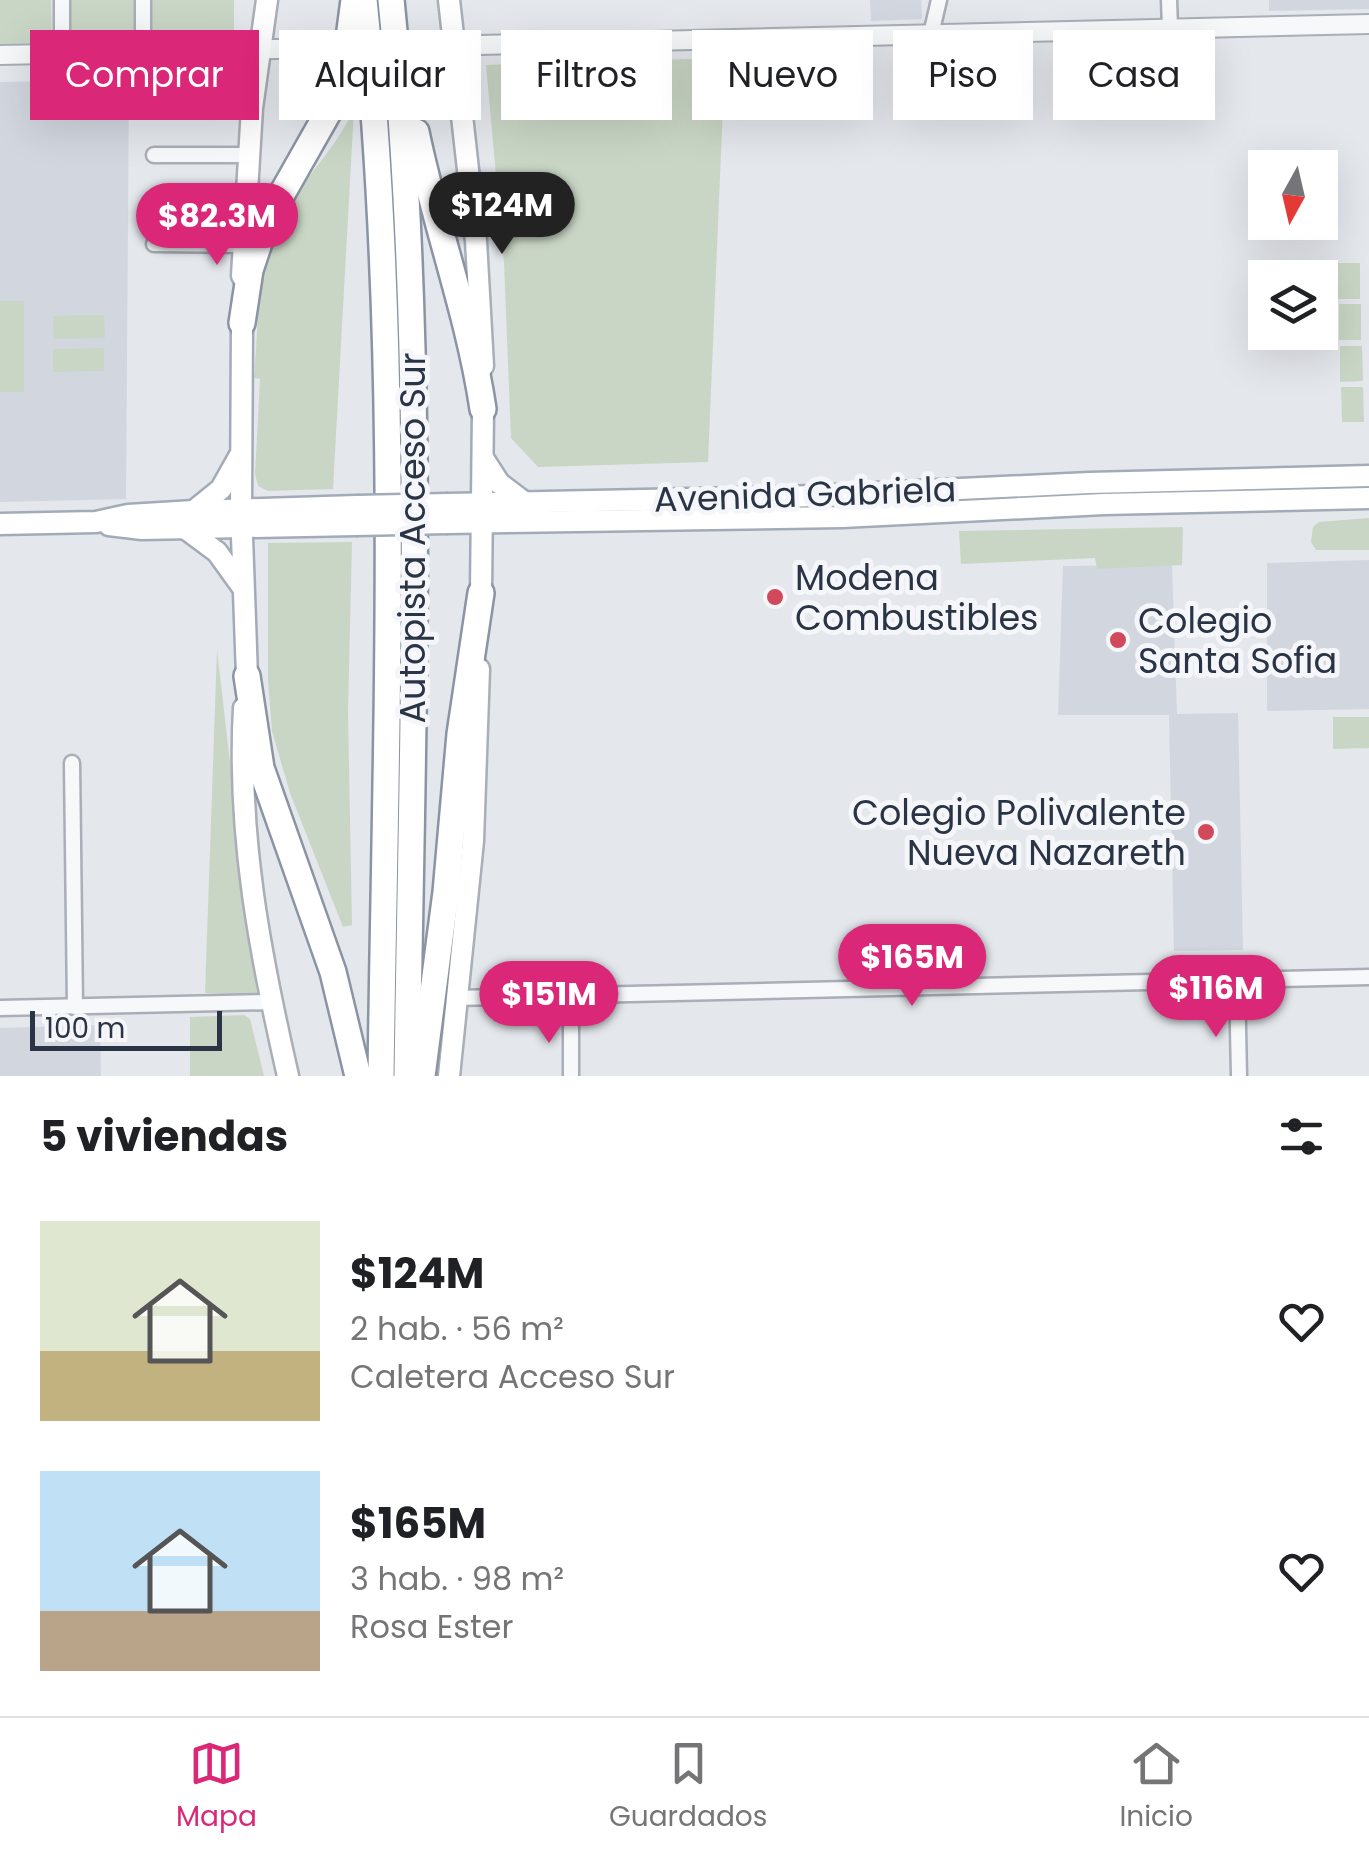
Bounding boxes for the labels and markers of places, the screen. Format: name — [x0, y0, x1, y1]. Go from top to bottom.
pin: $124M — [432, 172, 572, 257]
pin: $82.3M — [136, 183, 298, 268]
place label: Modena Combustibles — [795, 553, 1038, 642]
marker: Modena Combustibles — [764, 586, 786, 608]
place label: Colegio Santa Sofia — [1138, 596, 1337, 685]
marker: Colegio Santa Sofia — [1107, 629, 1129, 651]
place label: Colegio Polivalente Nueva Nazareth — [852, 788, 1186, 877]
marker: Colegio Polivalente Nueva Nazareth — [1195, 821, 1217, 843]
pin: $165M — [842, 924, 982, 1009]
pin: $116M — [1146, 955, 1286, 1040]
pin: $151M — [479, 961, 619, 1046]

